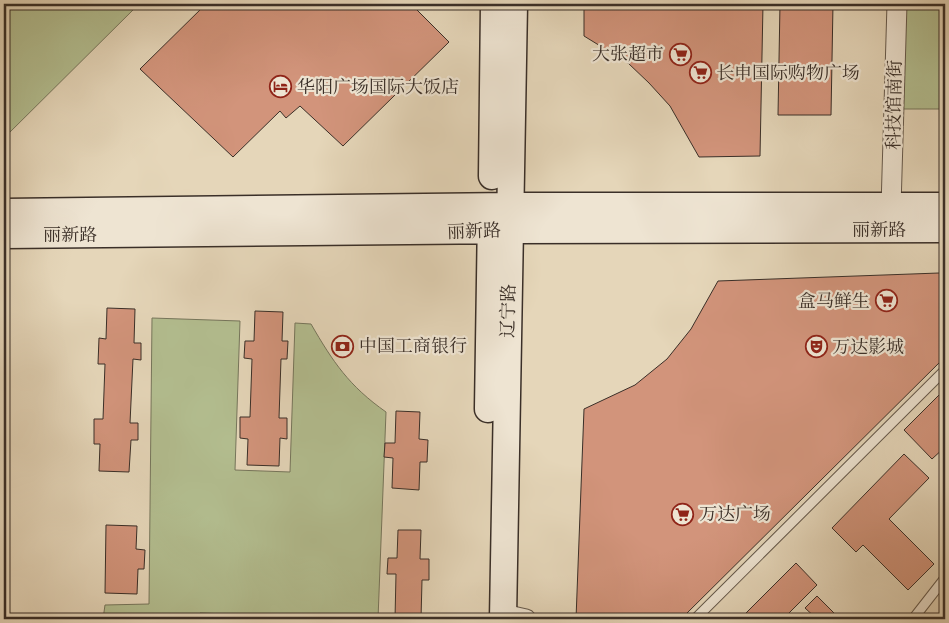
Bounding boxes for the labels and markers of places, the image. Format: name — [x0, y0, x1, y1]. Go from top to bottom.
supermarket icon: 大张超市 — [668, 42, 692, 66]
place label: 大张超市 — [592, 43, 664, 65]
supermarket icon: 长申国际购物广场 — [688, 61, 712, 85]
place label: 长申国际购物广场 — [716, 62, 860, 84]
hotel icon: 华阳广场国际大饭店 — [269, 75, 293, 99]
place label: 华阳广场国际大饭店 — [297, 76, 459, 98]
supermarket icon: 盒马鲜生 — [874, 289, 898, 313]
place label: 盒马鲜生 — [798, 290, 870, 312]
bank icon: 中国工商银行 — [331, 334, 355, 358]
place label: 中国工商银行 — [359, 335, 467, 357]
theatre icon: 万达影城 — [804, 335, 828, 359]
place label: 万达影城 — [832, 336, 904, 358]
supermarket icon: 万达广场 — [671, 502, 695, 526]
place label: 万达广场 — [699, 503, 771, 525]

